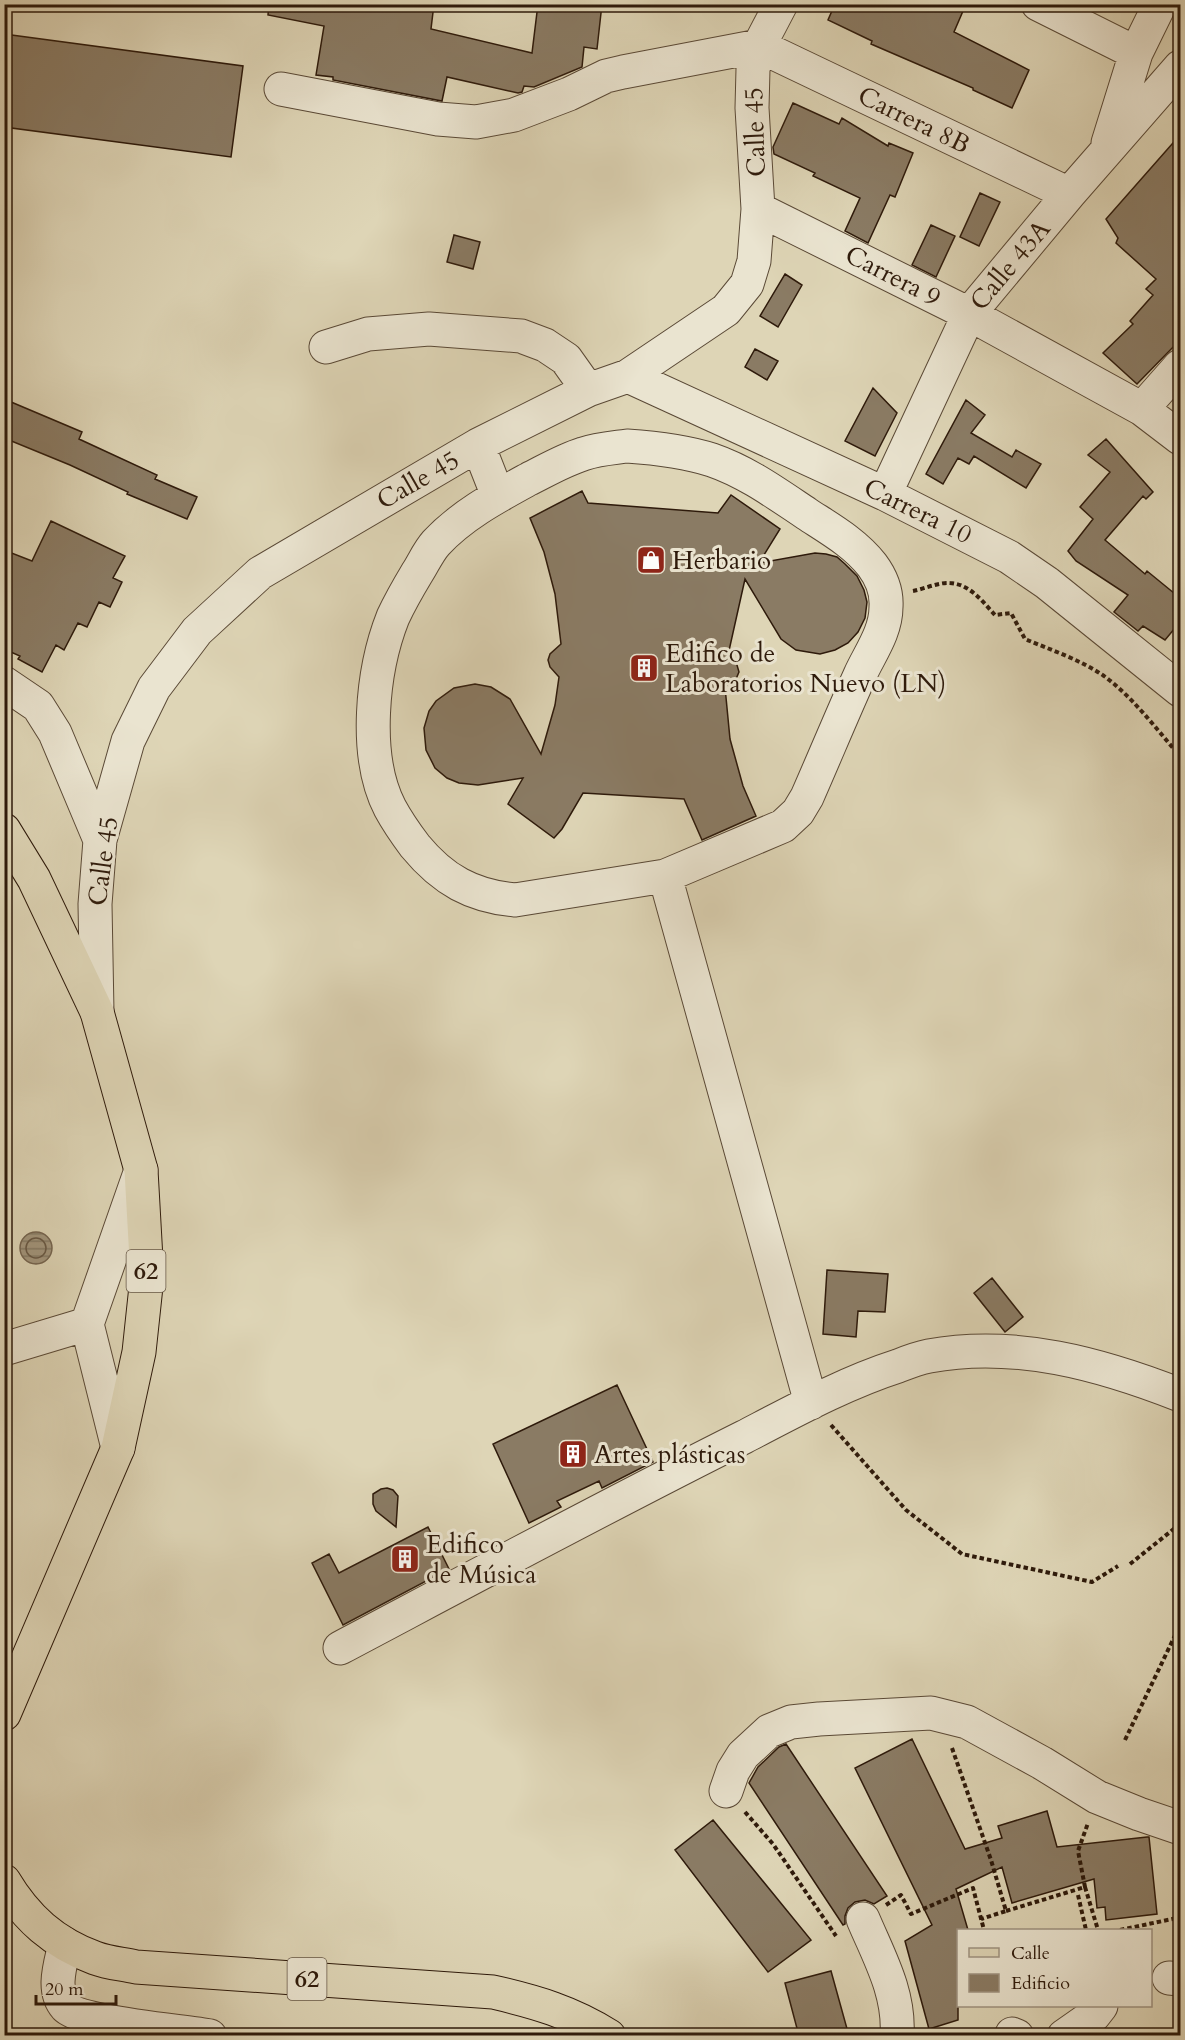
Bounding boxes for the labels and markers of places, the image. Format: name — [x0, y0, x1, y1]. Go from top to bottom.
place label: Herbario — [672, 543, 771, 578]
shop icon: Herbario — [635, 544, 667, 576]
place label: Edifico de Laboratorios Nuevo (LN) — [665, 636, 946, 701]
building icon: Edifico de Laboratorios Nuevo (LN) — [628, 652, 660, 684]
place label: Artes plásticas — [594, 1437, 745, 1472]
building icon: Artes plásticas — [557, 1438, 589, 1470]
place label: Edifico de Música — [426, 1527, 536, 1592]
building icon: Edifico de Música — [389, 1543, 421, 1575]

